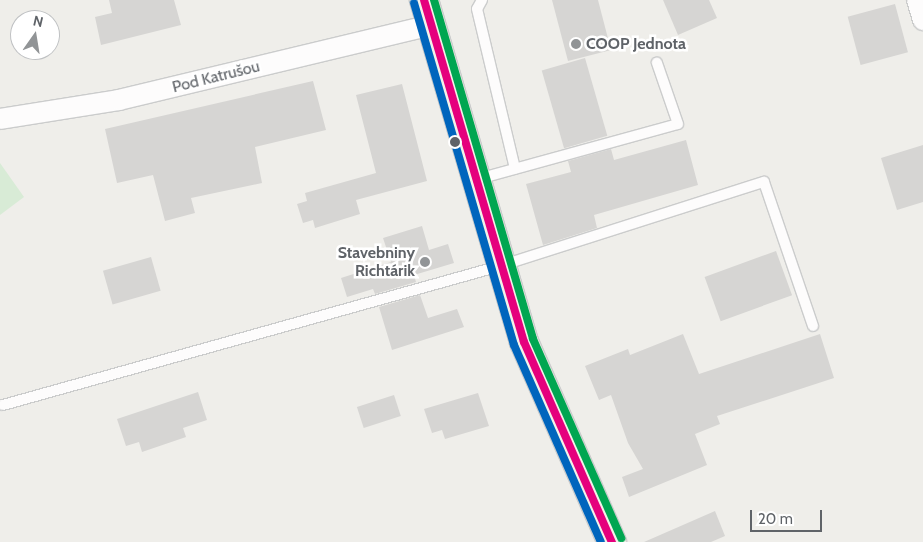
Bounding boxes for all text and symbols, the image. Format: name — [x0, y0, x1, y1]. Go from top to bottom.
north arrow — [10, 10, 60, 60]
text: N — [31, 11, 45, 31]
place label: COOP Jednota — [586, 34, 686, 54]
marker: COOP Jednota — [570, 38, 582, 50]
street label: Pod Katrušou — [170, 57, 262, 97]
unlabelled marker — [450, 137, 460, 147]
place label: Stavebniny Richtárik — [338, 243, 415, 281]
marker: Stavebniny Richtárik — [419, 256, 431, 268]
scale bar — [753, 500, 826, 532]
text: 20 m — [758, 510, 793, 528]

